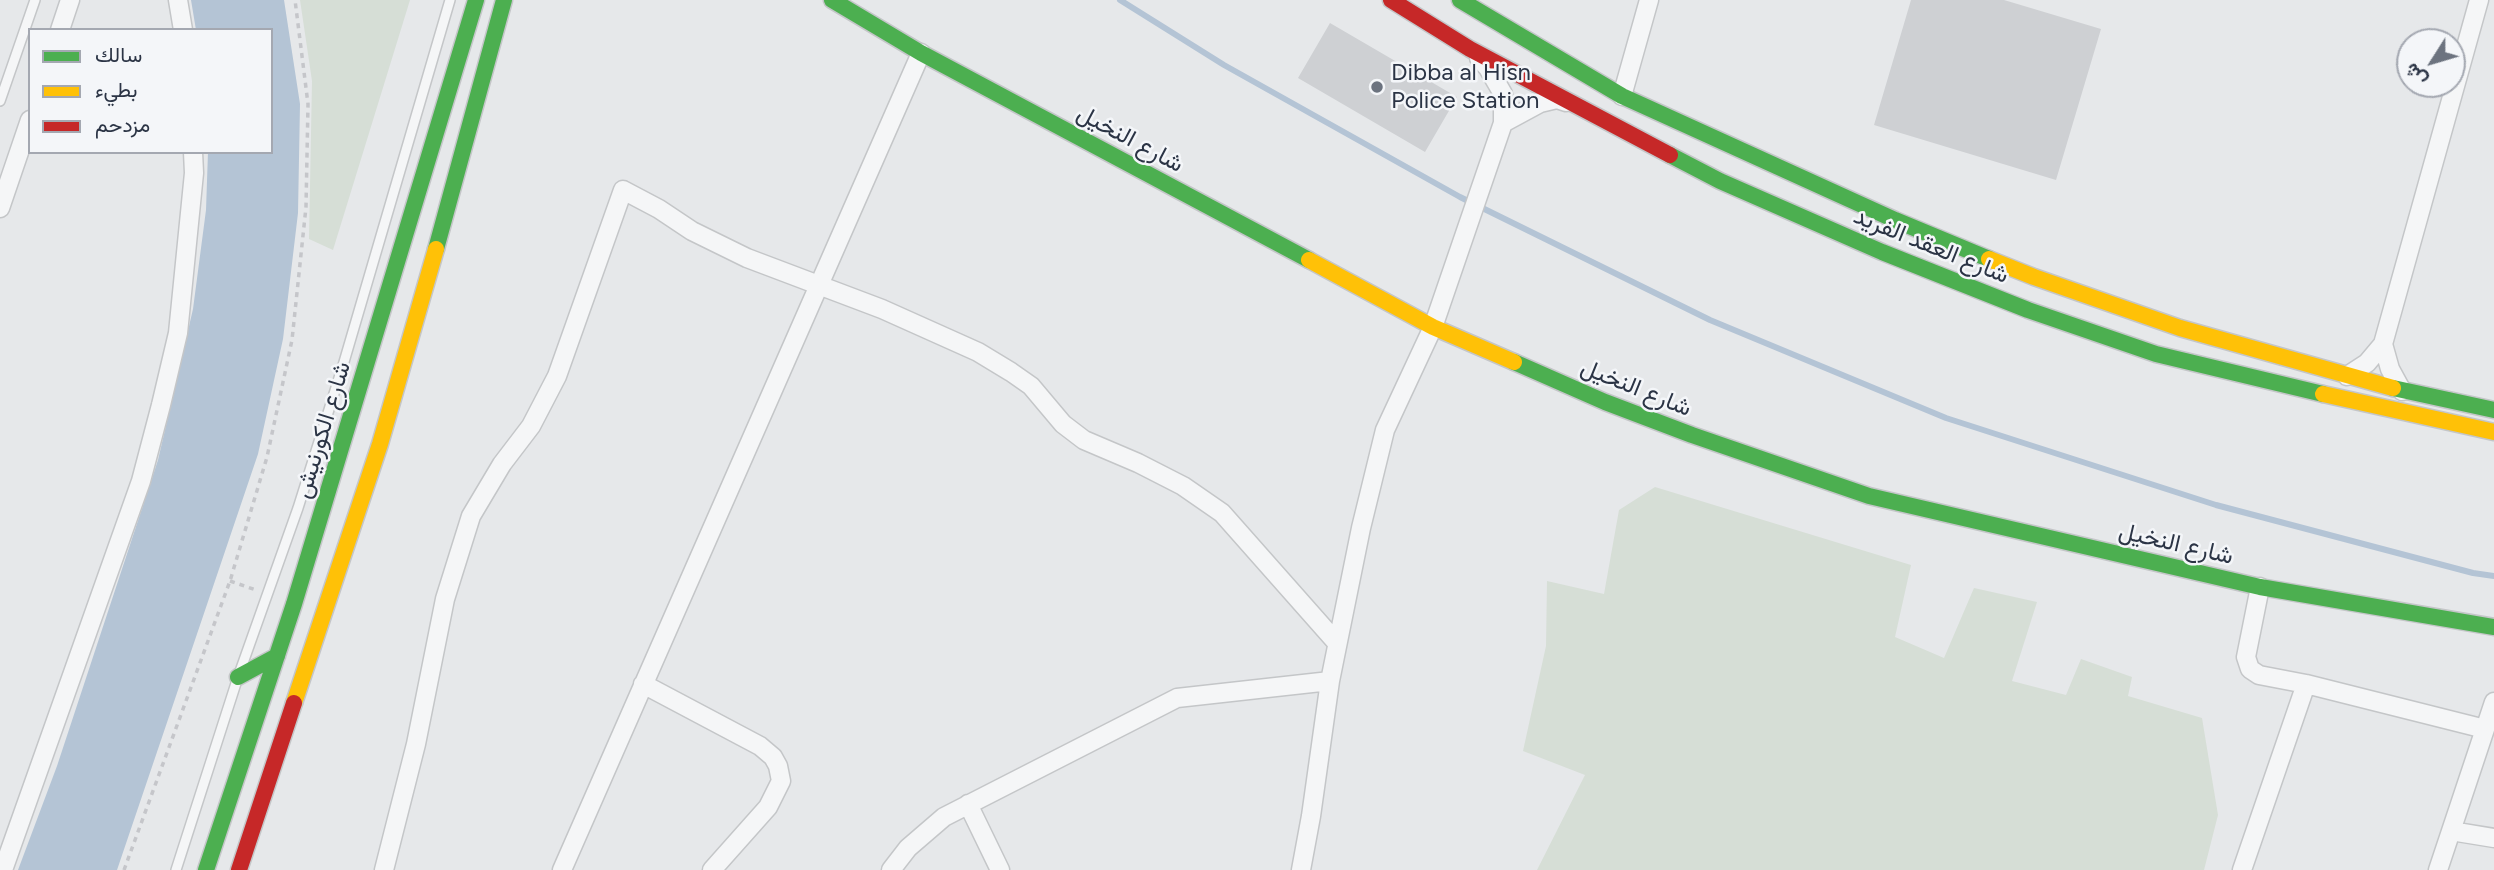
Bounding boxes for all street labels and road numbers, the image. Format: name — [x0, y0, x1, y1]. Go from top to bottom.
street label: شارع النخيل — [1072, 99, 1188, 179]
street label: شارع العقد الفريد — [1849, 202, 2013, 290]
street label: شارع النخيل — [1576, 353, 1696, 423]
street label: شارع الكورنيش — [289, 358, 357, 502]
street label: شارع النخيل — [2116, 517, 2236, 571]

